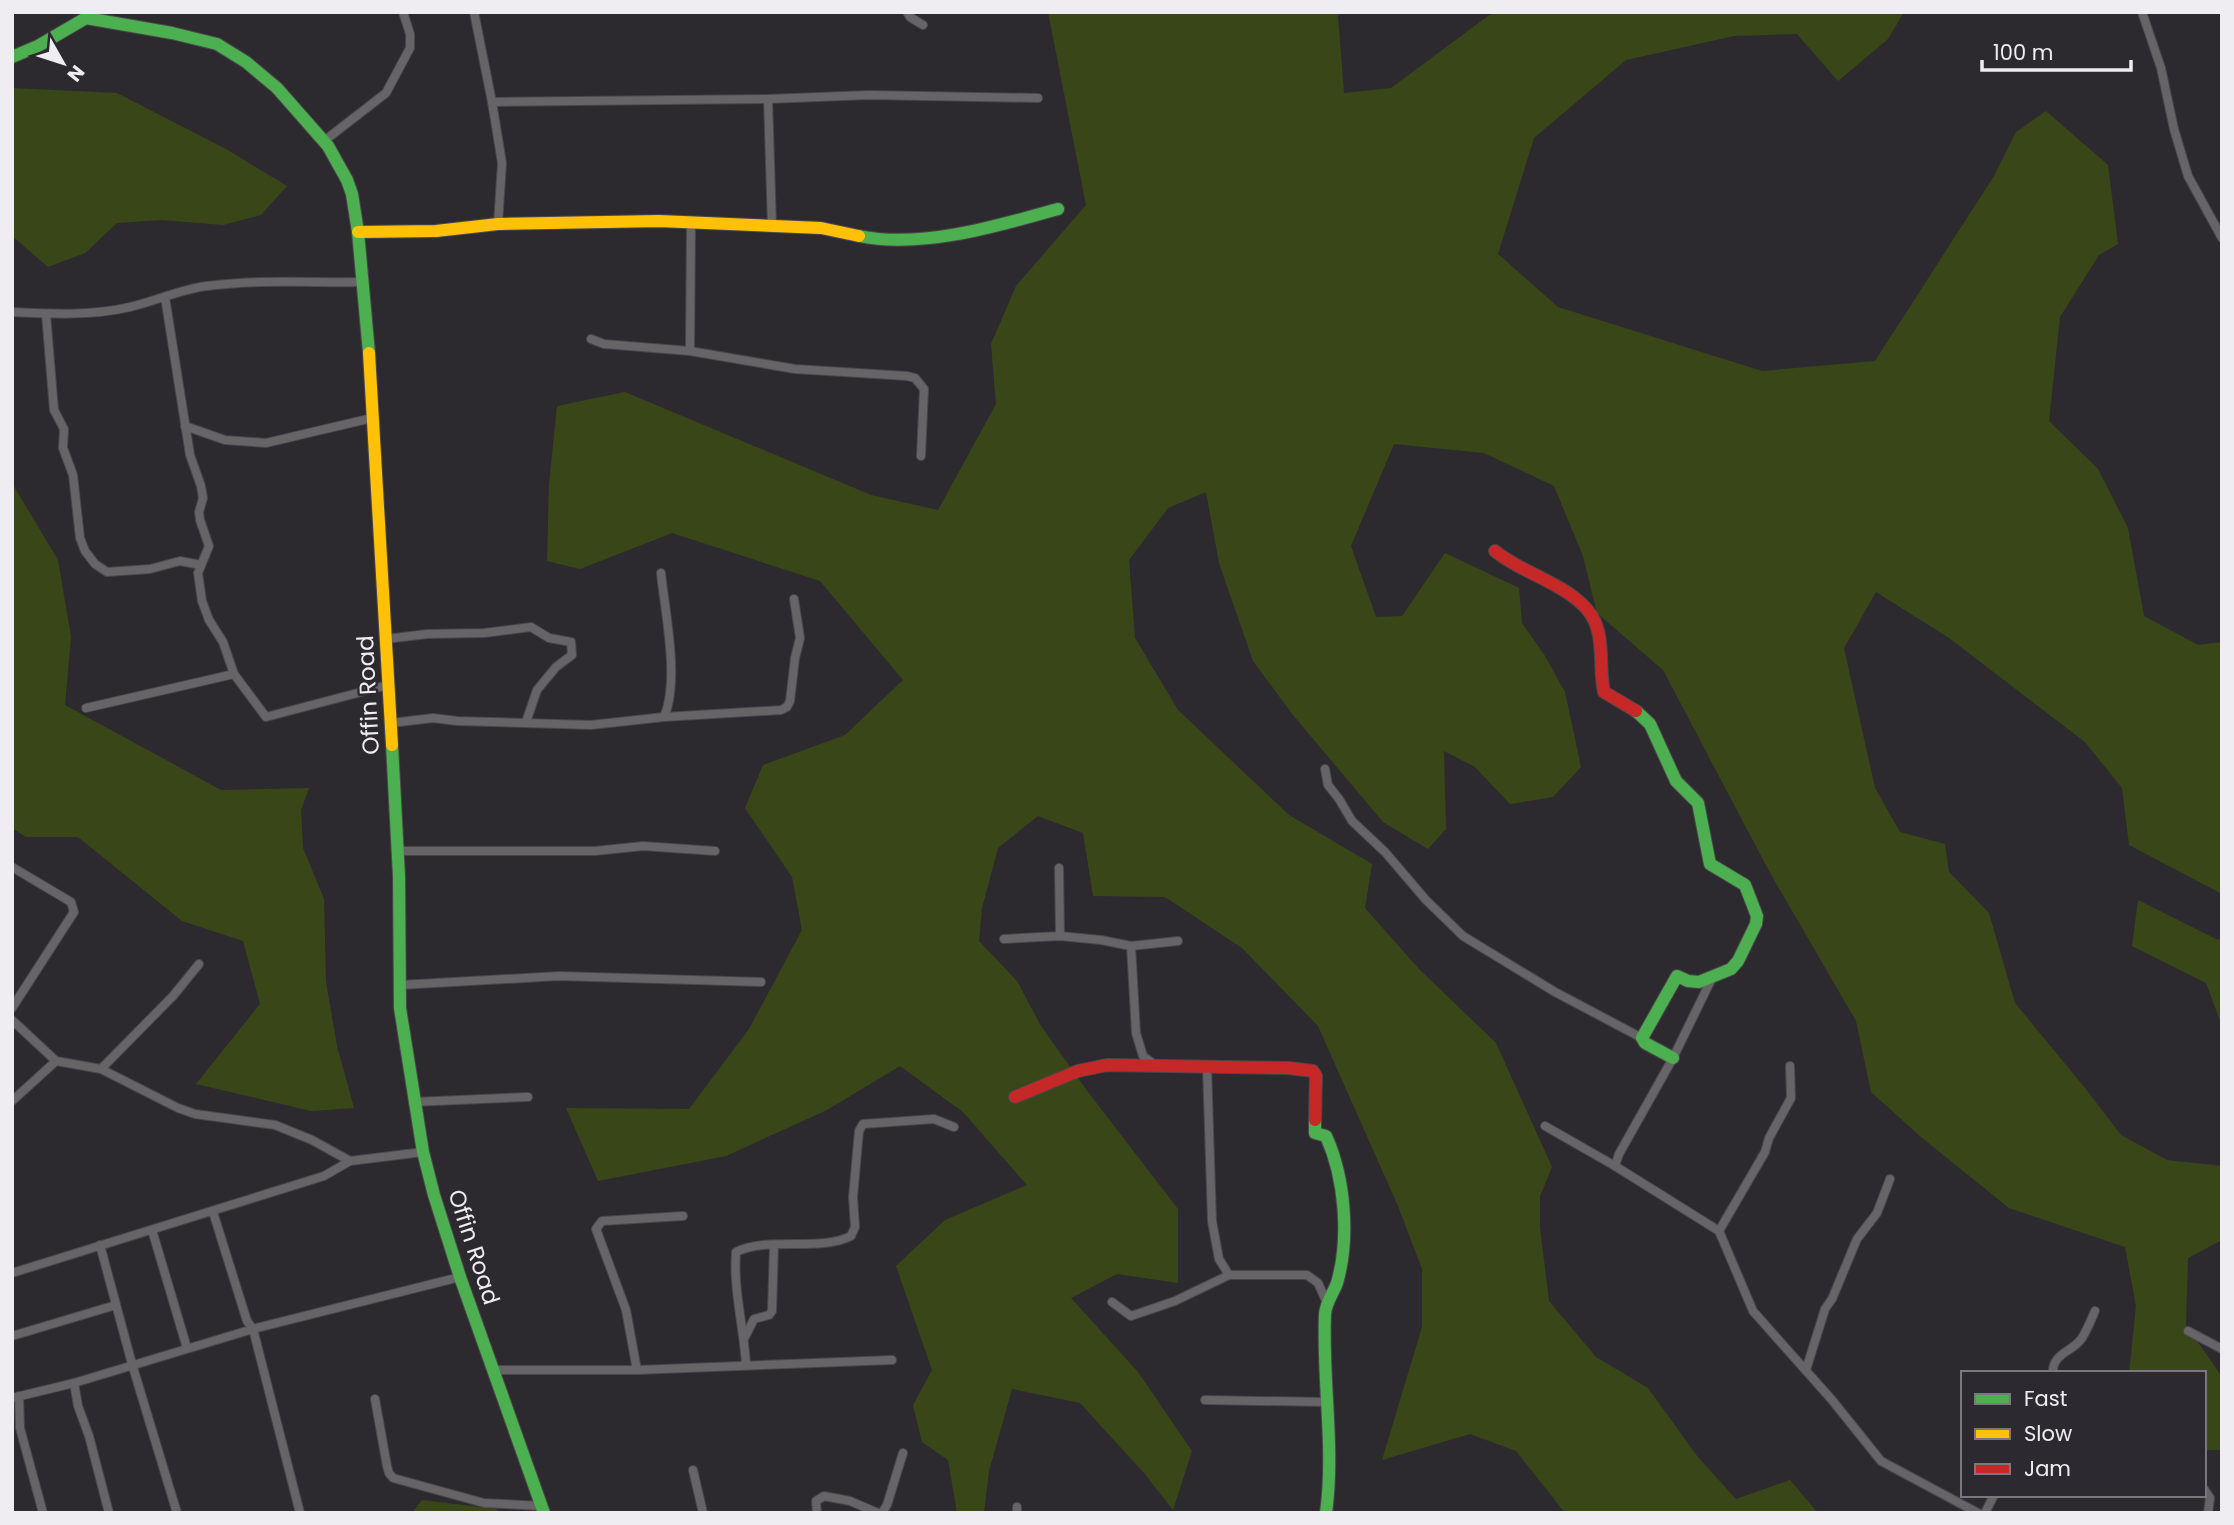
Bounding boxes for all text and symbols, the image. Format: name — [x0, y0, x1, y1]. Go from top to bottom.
north arrow — [28, 28, 98, 98]
scale bar — [1982, 28, 2131, 72]
text: 100 m — [1993, 38, 2053, 67]
text: N — [61, 59, 91, 87]
street label: Offin Road — [349, 634, 387, 756]
street label: Offin Road — [440, 1185, 508, 1309]
legend — [1961, 1371, 2206, 1497]
text: Fast — [2024, 1384, 2067, 1413]
text: Slow — [2024, 1419, 2072, 1448]
text: Jam — [2024, 1454, 2071, 1483]

